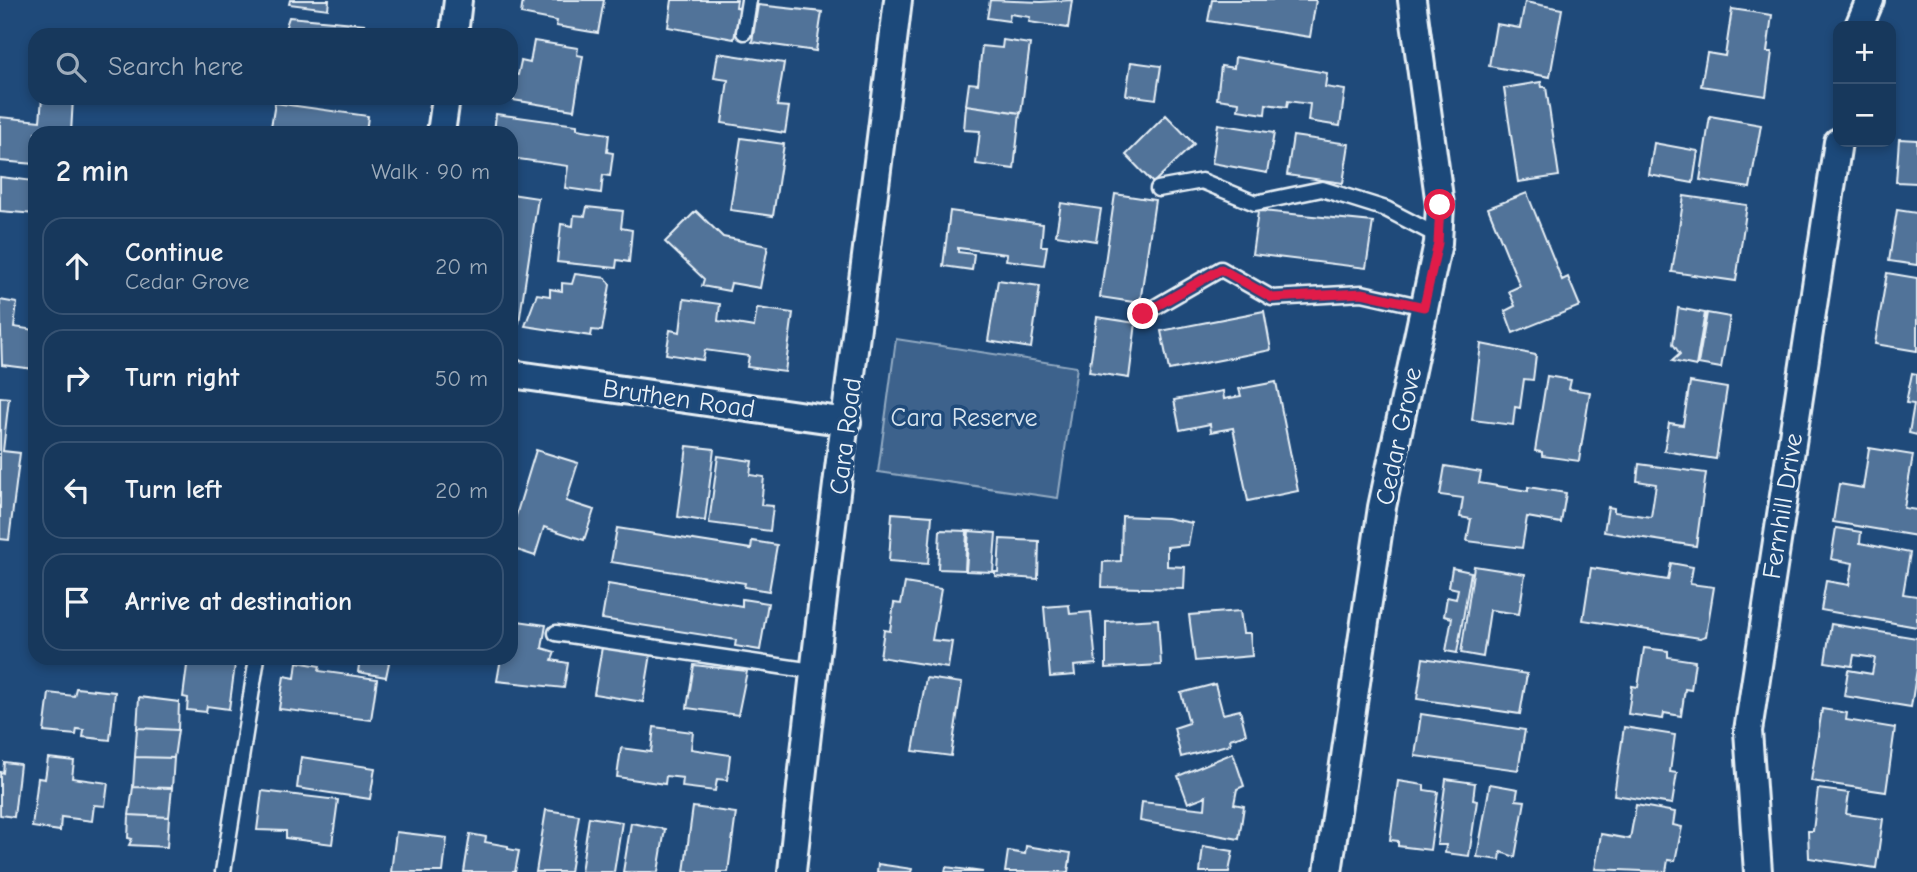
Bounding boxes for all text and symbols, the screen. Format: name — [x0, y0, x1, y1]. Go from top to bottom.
map controls — [1833, 21, 1896, 147]
button: + — [1833, 21, 1896, 84]
search box — [28, 28, 518, 105]
icon: search — [52, 48, 90, 86]
text: Search here — [108, 52, 243, 82]
button: − — [1833, 84, 1896, 147]
text: 2 min — [56, 154, 129, 189]
text: Walk · 90 m — [371, 158, 490, 185]
route start — [1424, 189, 1455, 220]
text: Continue — [125, 238, 223, 268]
icon: ahead — [58, 247, 96, 285]
text: 20 m — [435, 253, 488, 280]
text: Cedar Grove — [125, 268, 249, 295]
route end — [1127, 298, 1158, 329]
icon: right — [58, 359, 96, 397]
text: Turn right — [125, 363, 239, 393]
street label: Cedar Grove — [1370, 364, 1428, 508]
text: 50 m — [435, 365, 488, 392]
street label: Bruthen Road — [601, 373, 757, 425]
street label: Cara Road — [824, 376, 868, 496]
park label: Cara Reserve — [891, 403, 1037, 433]
street label: Fernhill Drive — [1757, 431, 1809, 581]
icon: left — [58, 471, 96, 509]
text: Turn left — [125, 475, 222, 505]
text: 20 m — [435, 477, 488, 504]
icon: arrive — [58, 583, 96, 621]
text: Arrive at destination — [125, 587, 352, 617]

